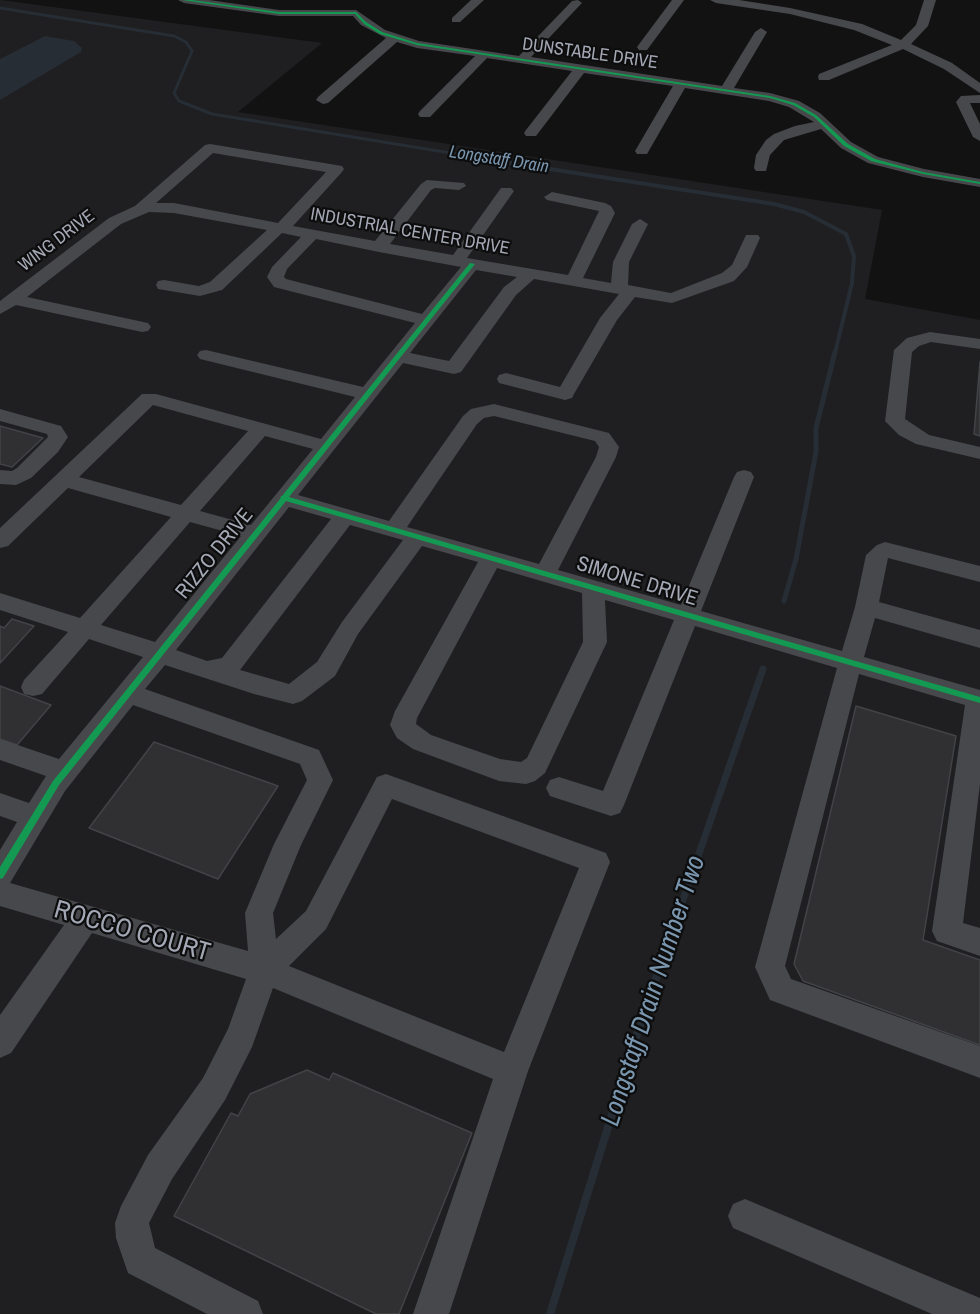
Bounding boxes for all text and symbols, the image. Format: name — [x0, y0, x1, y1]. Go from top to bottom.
street label: DUNSTABLE DRIVE — [521, 34, 659, 74]
water label: Longstaff Drain — [448, 141, 550, 179]
street label: INDUSTRIAL CENTER DRIVE — [309, 204, 511, 260]
street label: WING DRIVE — [15, 205, 99, 277]
street label: RIZZO DRIVE — [171, 504, 259, 604]
street label: SIMONE DRIVE — [573, 552, 701, 612]
water label: Longstaff Drain Number Two — [595, 852, 713, 1130]
street label: ROCCO COURT — [50, 895, 214, 969]

